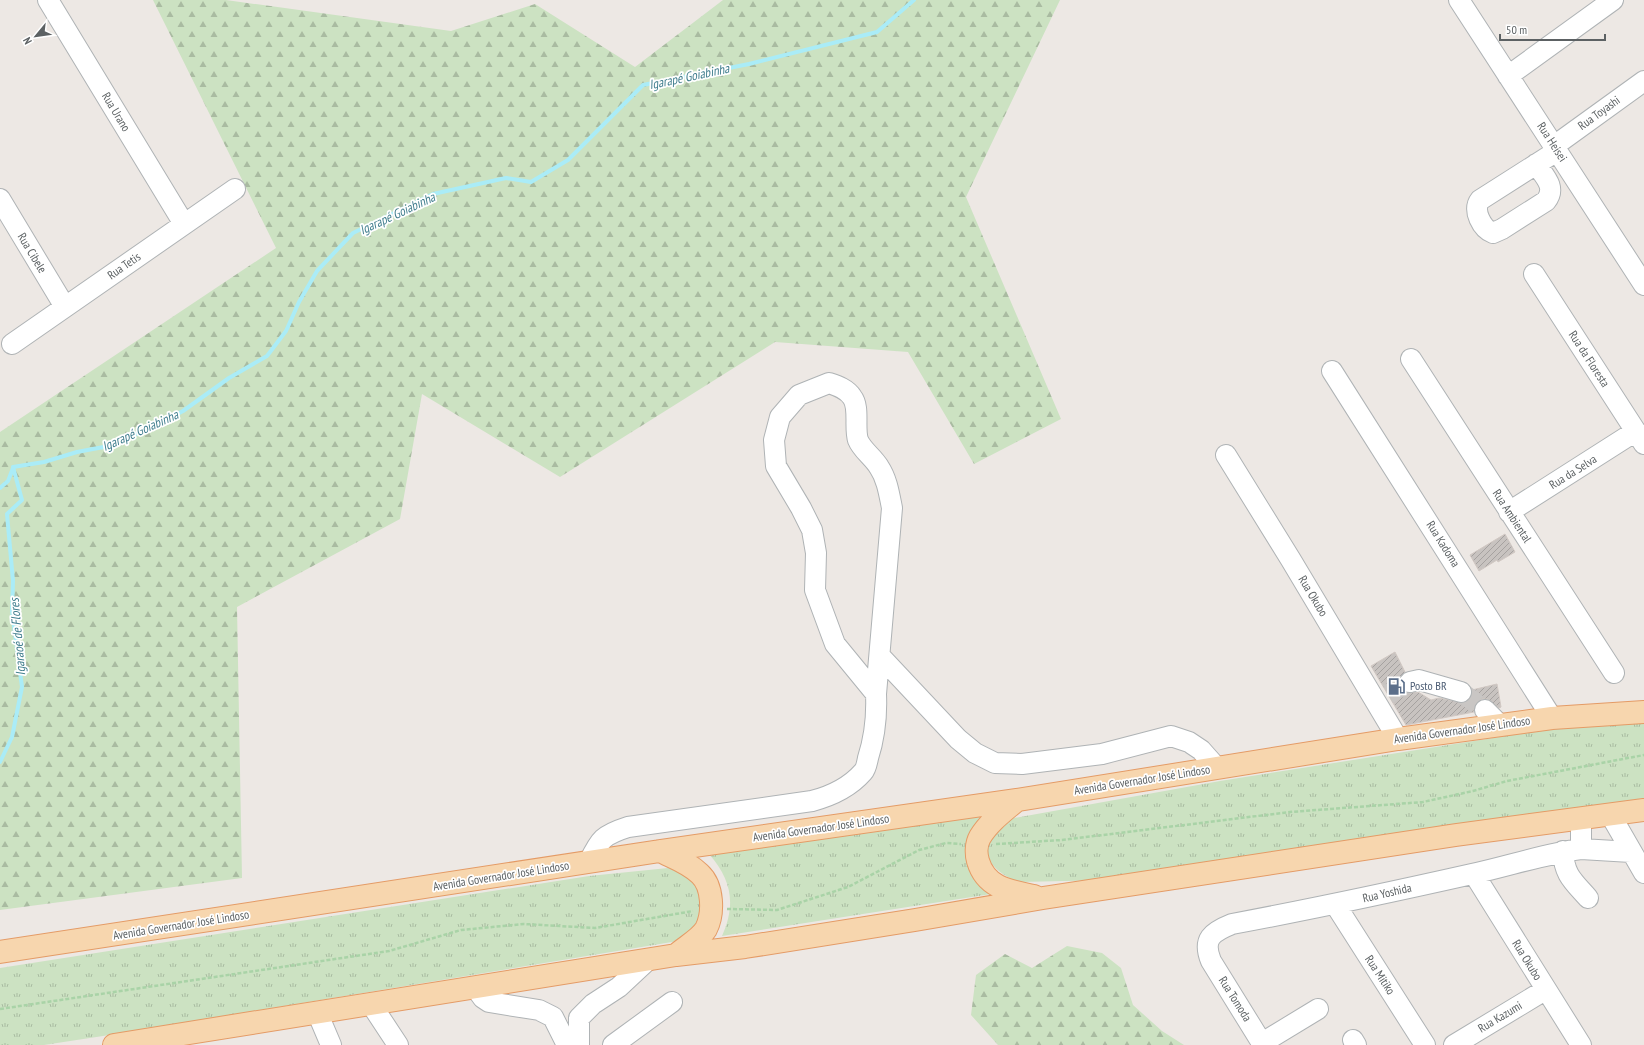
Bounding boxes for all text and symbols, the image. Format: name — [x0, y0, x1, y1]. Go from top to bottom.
north arrow — [16, 16, 56, 56]
scale bar — [1500, 16, 1605, 42]
text: 50 m — [1506, 22, 1527, 37]
text: N — [20, 35, 35, 47]
water label: Igarapé Goiabinha — [647, 60, 732, 93]
street label: Rua Urano — [99, 89, 134, 134]
street label: Rua Toyashi — [1575, 92, 1623, 133]
street label: Rua Heisei — [1534, 119, 1571, 164]
water label: Igarapé Goiabinha — [357, 188, 438, 238]
street label: Rua Cibele — [15, 230, 50, 276]
street label: Rua Tetis — [104, 249, 143, 282]
street label: Rua da Floresta — [1566, 328, 1613, 390]
water label: Igarapé Goiabinha — [100, 406, 182, 455]
street label: Rua da Selva — [1546, 451, 1599, 492]
street label: Rua Ambiental — [1490, 486, 1535, 545]
street label: Rua Kadoma — [1423, 518, 1464, 570]
street label: Rua Okubo — [1295, 573, 1331, 619]
water label: Igaraoé de Flores — [6, 596, 29, 676]
fuel station icon: Posto BR — [1387, 676, 1407, 696]
place label: Posto BR — [1410, 678, 1447, 693]
street label: Avenida Governador José Lindoso — [1393, 713, 1531, 747]
street label: Avenida Governador José Lindoso — [1073, 761, 1211, 798]
street label: Avenida Governador José Lindoso — [752, 811, 890, 845]
street label: Avenida Governador José Lindoso — [432, 857, 570, 894]
street label: Rua Yoshida — [1361, 880, 1413, 905]
street label: Avenida Governador José Lindoso — [112, 906, 250, 943]
street label: Rua Okubo — [1509, 937, 1546, 983]
street label: Rua Mitiko — [1362, 952, 1399, 997]
street label: Rua Tomoda — [1216, 973, 1255, 1024]
street label: Rua Kazumi — [1475, 998, 1524, 1036]

